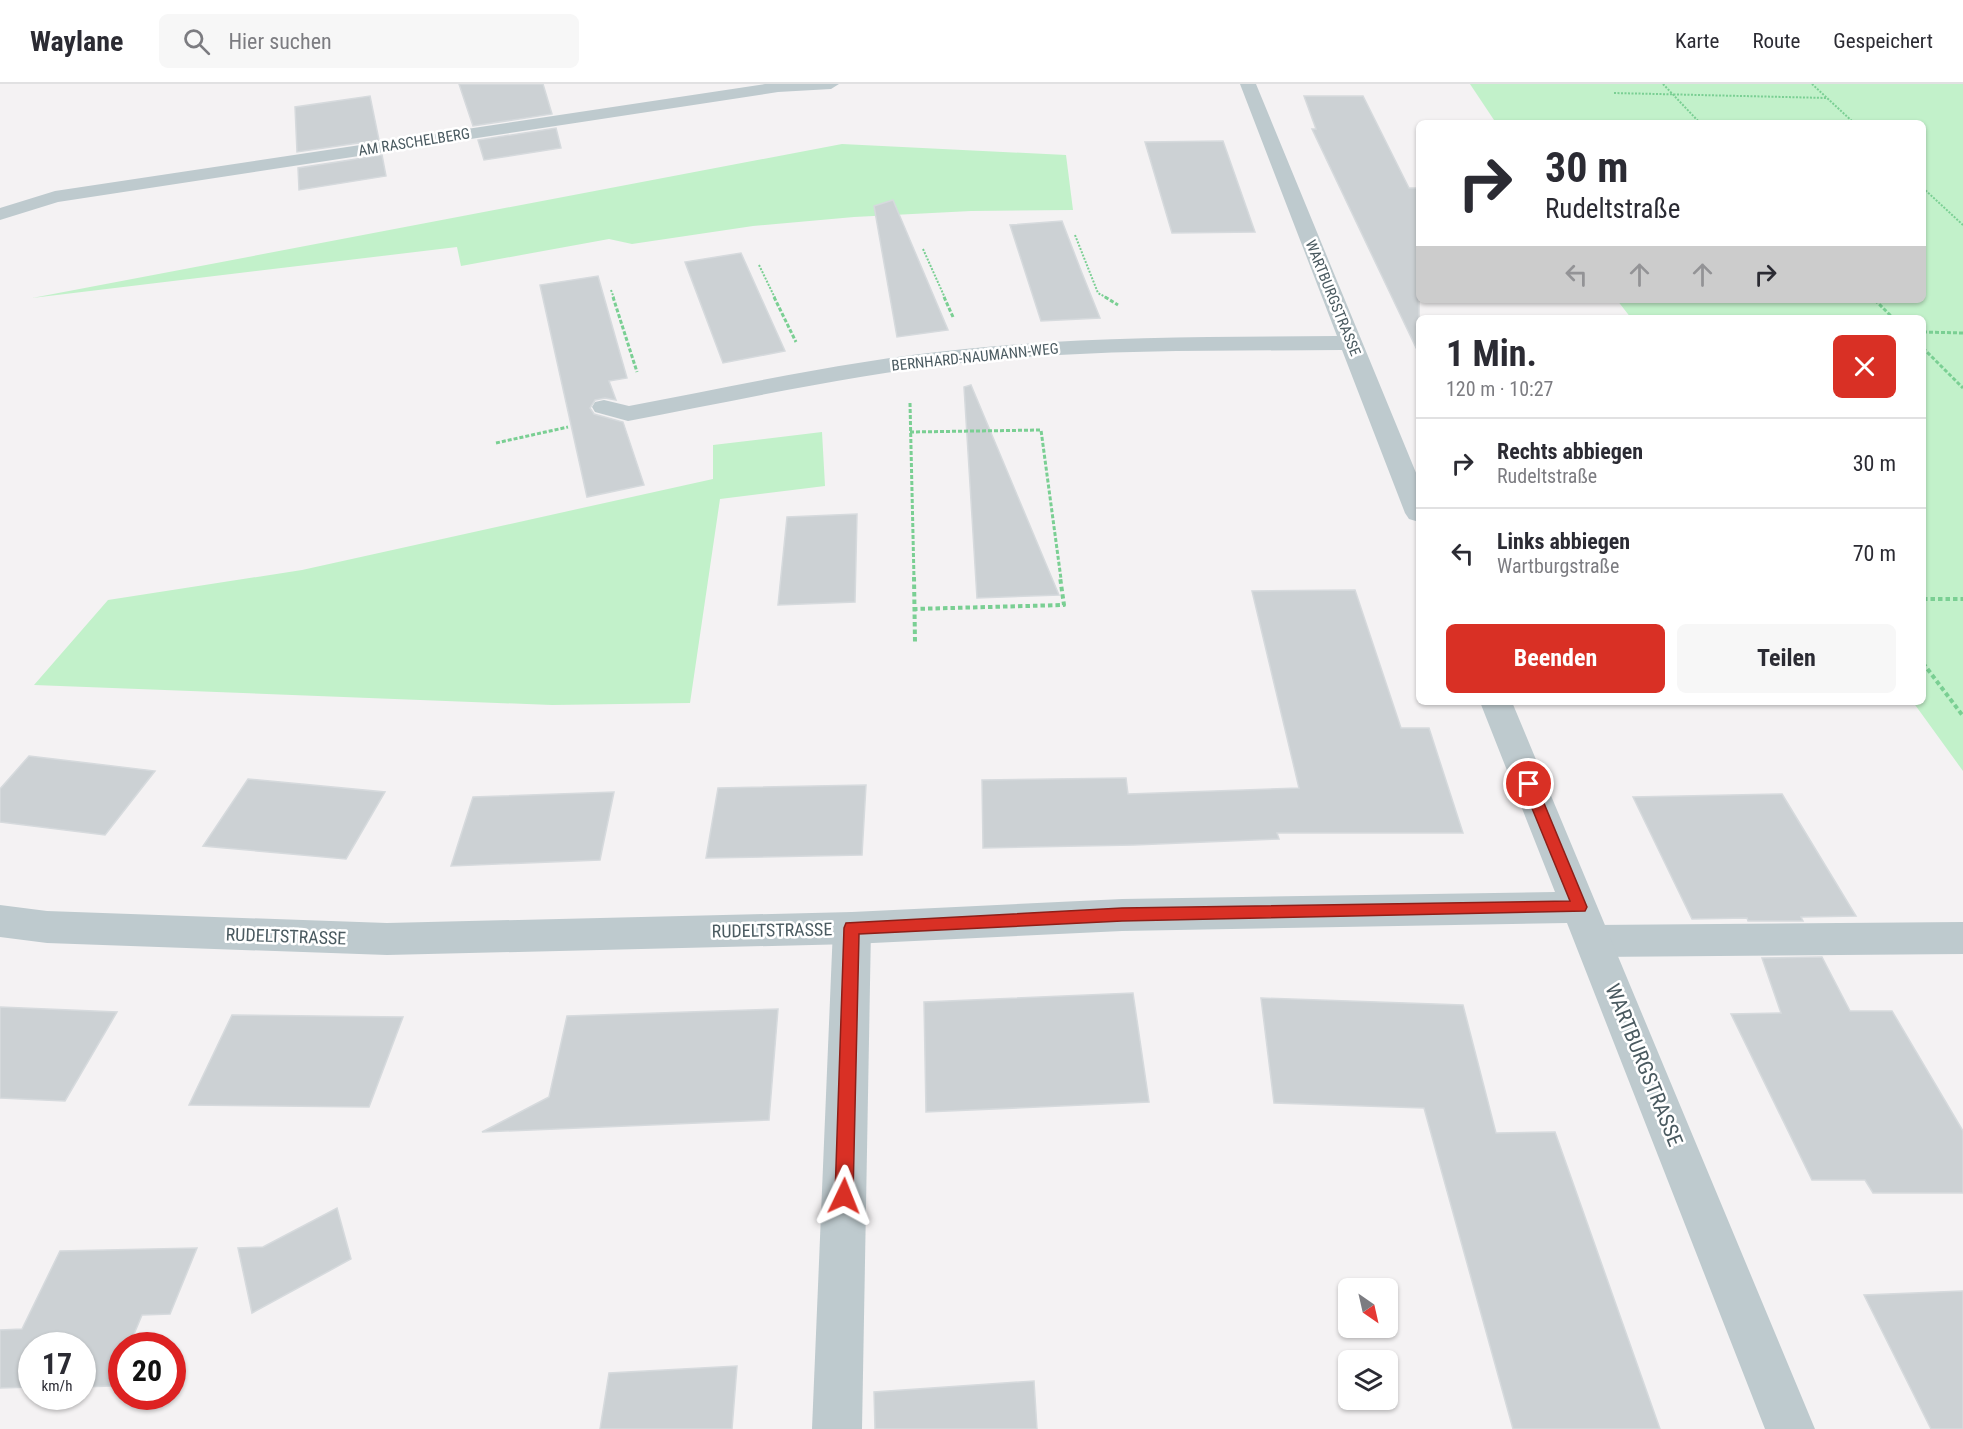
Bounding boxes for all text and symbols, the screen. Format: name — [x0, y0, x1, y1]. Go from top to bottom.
search box — [159, 14, 579, 68]
text: Waylane — [30, 25, 123, 58]
icon: search — [180, 25, 213, 58]
text: Hier suchen — [228, 29, 332, 54]
text: Karte — [1675, 29, 1719, 53]
text: Route — [1752, 29, 1800, 53]
text: Gespeichert — [1833, 29, 1933, 53]
street label: AM RASCHELBERG — [357, 124, 471, 160]
text: 30 m — [1545, 143, 1628, 192]
icon: right — [1446, 144, 1524, 222]
text: Rudeltstraße — [1545, 193, 1680, 225]
street label: WARTBURGSTRASSE — [1302, 237, 1364, 359]
icon: left — [1560, 258, 1593, 291]
icon: ahead — [1623, 258, 1656, 291]
icon: ahead — [1686, 258, 1719, 291]
icon: right — [1749, 258, 1782, 291]
text: 1 Min. — [1446, 333, 1537, 375]
button: close — [1833, 335, 1896, 398]
street label: BERNHARD-NAUMANN-WEG — [891, 339, 1059, 375]
text: 120 m · 10:27 — [1446, 377, 1553, 401]
text: Rechts abbiegen — [1497, 439, 1643, 464]
icon: right — [1446, 447, 1479, 480]
text: 30 m — [1853, 451, 1896, 476]
text: Rudeltstraße — [1497, 464, 1597, 488]
text: Links abbiegen — [1497, 529, 1630, 554]
icon: left — [1446, 537, 1479, 570]
text: 70 m — [1853, 541, 1896, 566]
text: Wartburgstraße — [1497, 554, 1619, 578]
button: Beenden — [1446, 624, 1665, 693]
button: Teilen — [1677, 624, 1896, 693]
pin — [1503, 758, 1554, 809]
icon: arrive — [1512, 767, 1545, 800]
street label: RUDELTSTRASSE — [712, 918, 832, 942]
street label: RUDELTSTRASSE — [225, 923, 347, 949]
street label: WARTBURGSTRASSE — [1600, 980, 1688, 1150]
position arrow — [812, 1164, 876, 1228]
north arrow — [1338, 1278, 1398, 1338]
map controls — [1338, 1278, 1398, 1410]
speed limit sign: 20 — [108, 1332, 186, 1410]
text: 17 — [42, 1346, 72, 1381]
button: layers — [1338, 1350, 1398, 1410]
text: km/h — [42, 1377, 72, 1395]

